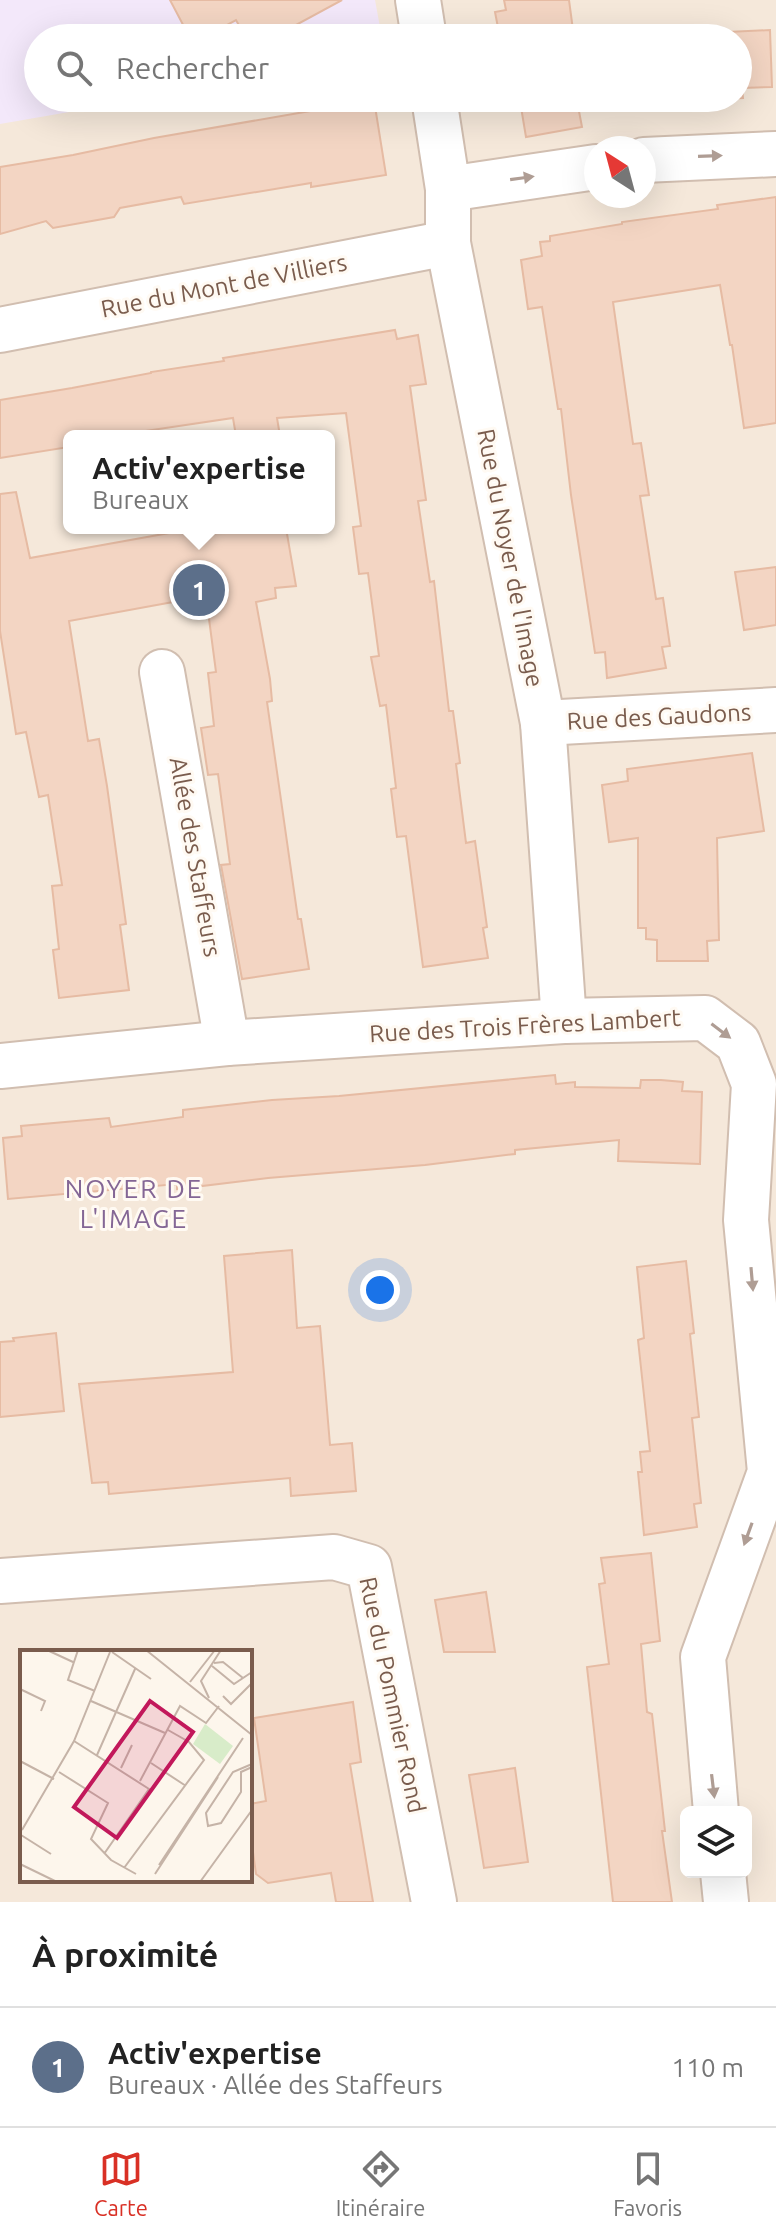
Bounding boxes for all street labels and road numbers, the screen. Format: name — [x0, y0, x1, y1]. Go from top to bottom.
street label: Rue du Mont de Villiers — [99, 248, 349, 323]
street label: Rue du Noyer de l'Image — [472, 427, 549, 689]
street label: Rue des Gaudons — [566, 698, 752, 735]
street label: Allée des Staffeurs — [165, 755, 226, 959]
street label: Rue des Trois Frères Lambert — [369, 1004, 682, 1047]
street label: Rue du Pommier Rond — [354, 1574, 431, 1815]

